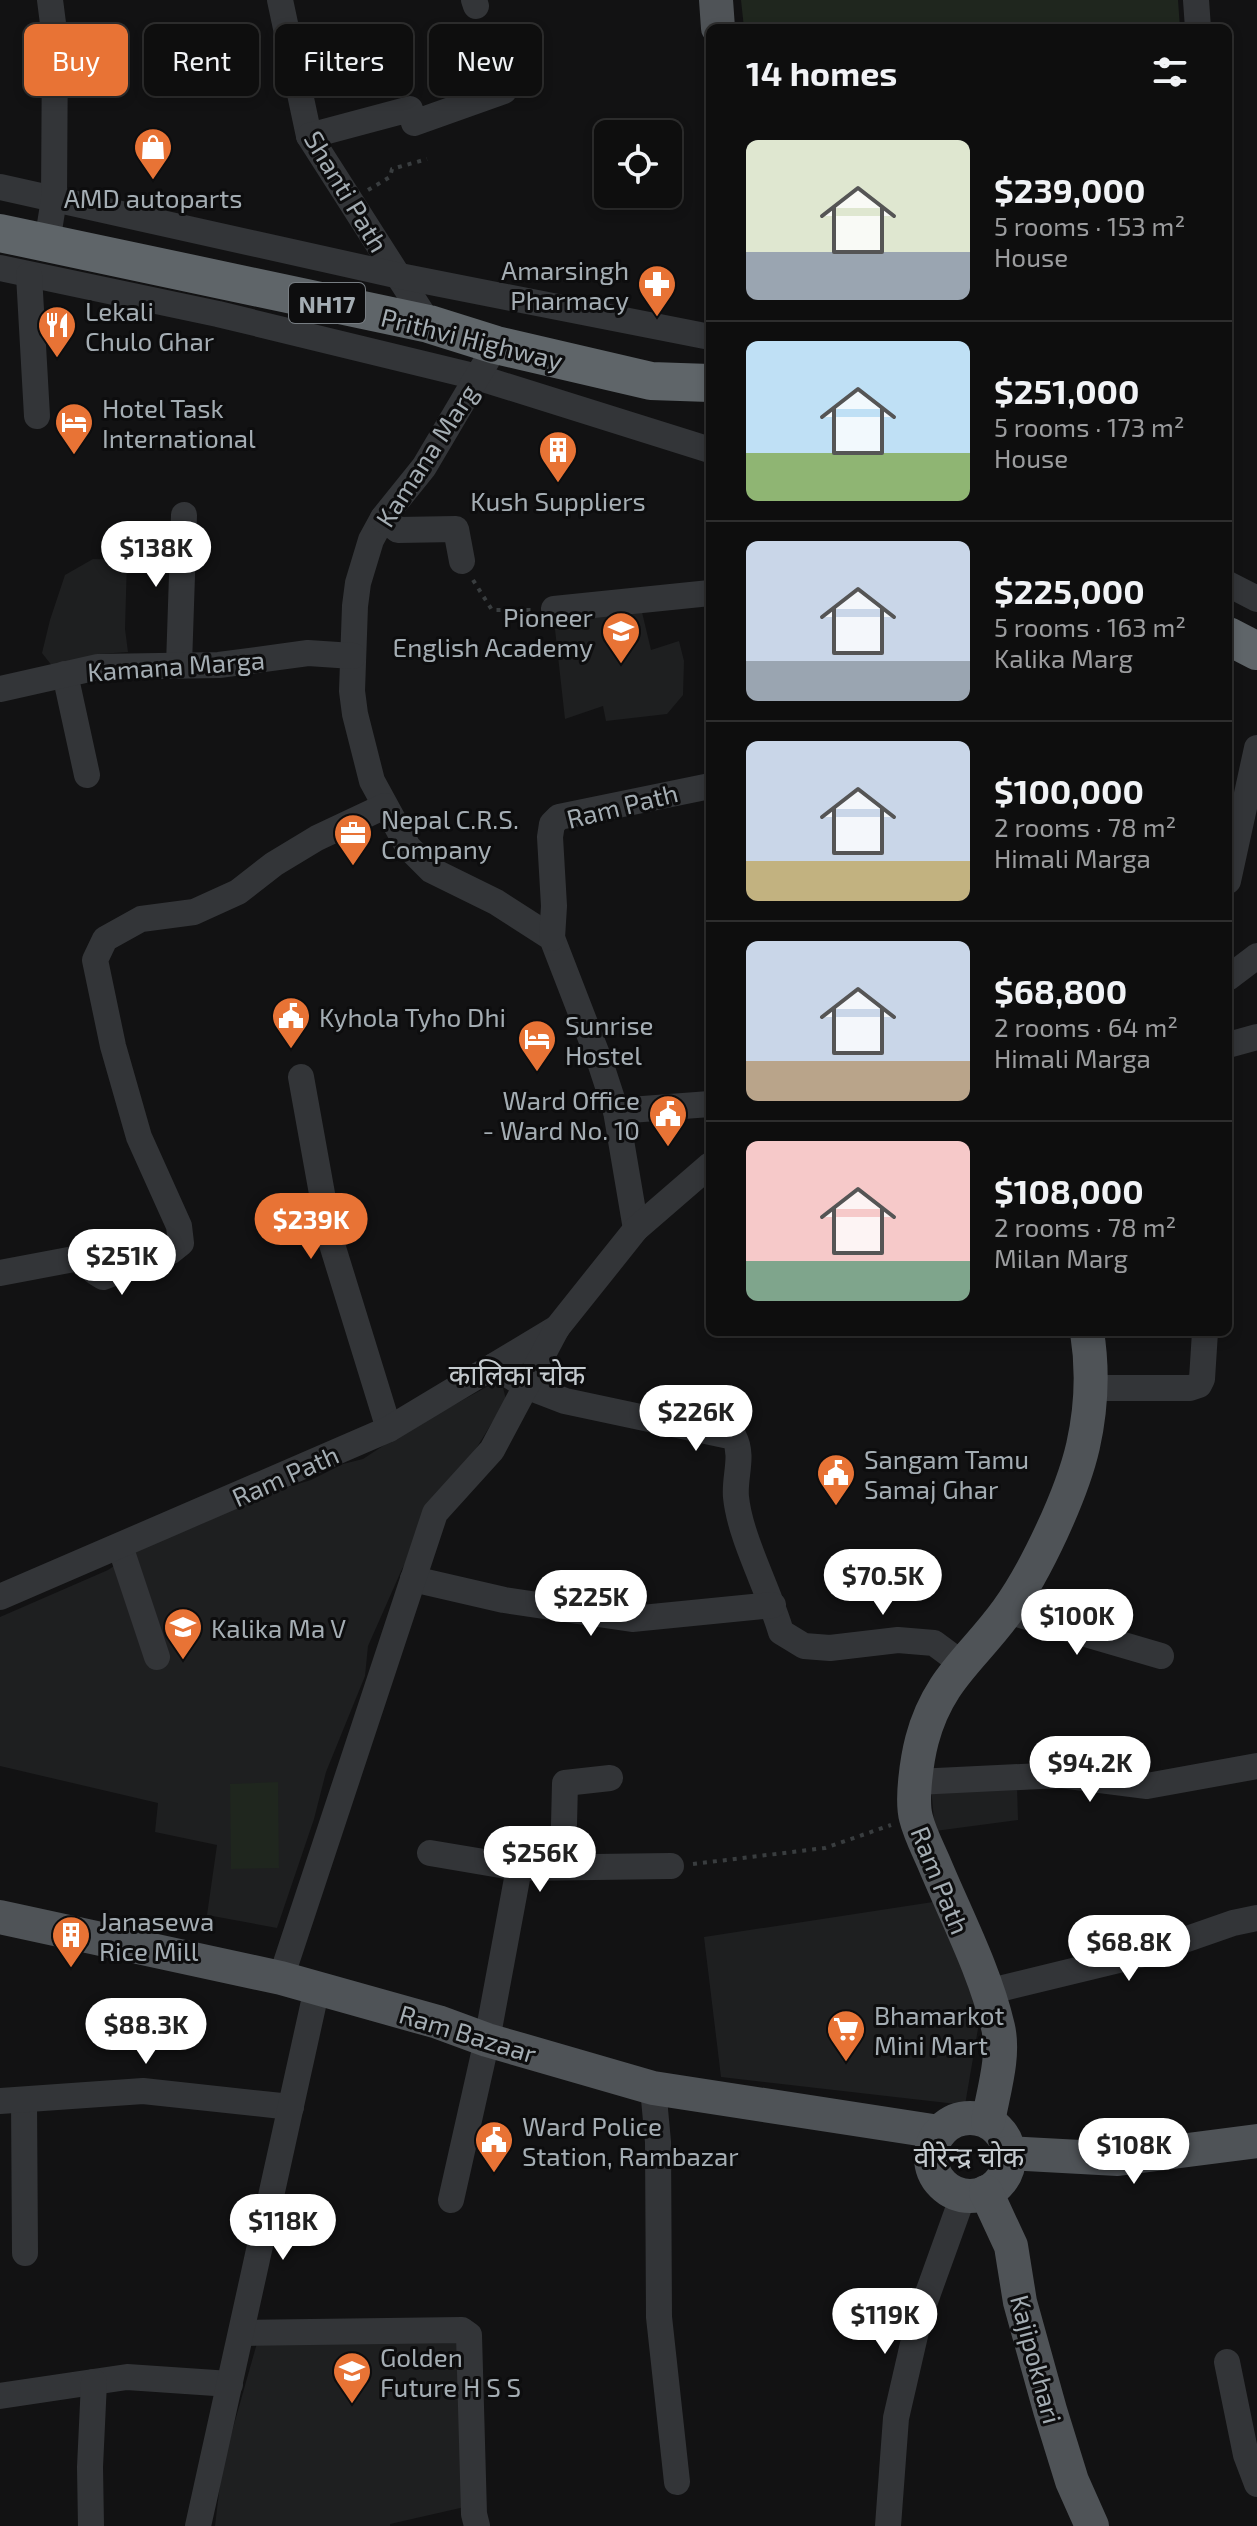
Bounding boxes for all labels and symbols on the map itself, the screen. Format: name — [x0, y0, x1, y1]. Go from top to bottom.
street label: Shanti Path — [299, 125, 395, 257]
shop icon: AMD autoparts — [132, 126, 174, 181]
place label: AMD autoparts — [64, 182, 242, 213]
place label: Amarsingh Pharmacy — [501, 254, 629, 315]
pharmacy icon: Amarsingh Pharmacy — [636, 263, 678, 318]
road number: NH17 — [289, 283, 365, 323]
place label: Lekali Chulo Ghar — [85, 295, 214, 356]
street label: Prithvi Highway — [378, 300, 566, 376]
restaurant icon: Lekali Chulo Ghar — [36, 304, 78, 359]
street label: Kamana Marg — [368, 378, 484, 532]
place label: Hotel Task International — [102, 392, 256, 453]
hotel icon: Hotel Task International — [53, 401, 95, 456]
building icon: Kush Suppliers — [537, 429, 579, 484]
place label: Kush Suppliers — [470, 485, 646, 516]
pin: $138K — [100, 521, 212, 589]
place label: Pioneer English Academy — [393, 601, 593, 662]
school or university icon: Pioneer English Academy — [600, 610, 642, 665]
street label: Kamana Marga — [86, 643, 266, 687]
street label: Ram Path — [563, 776, 681, 834]
place label: Nepal C.R.S. Company — [381, 803, 519, 864]
office icon: Nepal C.R.S. Company — [332, 812, 374, 867]
public building icon: Kyhola Tyho Dhi — [270, 995, 312, 1050]
place label: Kyhola Tyho Dhi — [319, 1001, 506, 1032]
place label: Sunrise Hostel — [565, 1009, 654, 1070]
hotel icon: Sunrise Hostel — [516, 1018, 558, 1073]
place label: Ward Office - Ward No. 10 — [483, 1084, 640, 1145]
public building icon: Ward Office - Ward No. 10 — [647, 1093, 689, 1148]
pin: $239K — [255, 1193, 367, 1261]
pin: $251K — [66, 1229, 178, 1297]
district label: कालिका चोक — [449, 1357, 586, 1391]
pin: $226K — [640, 1385, 752, 1453]
street label: Ram Path — [227, 1438, 343, 1512]
place label: Sangam Tamu Samaj Ghar — [864, 1443, 1029, 1504]
public building icon: Sangam Tamu Samaj Ghar — [815, 1452, 857, 1507]
pin: $70.5K — [818, 1549, 948, 1617]
pin: $225K — [535, 1570, 647, 1638]
pin: $100K — [1021, 1589, 1133, 1657]
school or university icon: Kalika Ma V — [162, 1606, 204, 1661]
place label: Kalika Ma V — [211, 1612, 346, 1643]
pin: $94.2K — [1025, 1736, 1155, 1804]
street label: Ram Path — [905, 1822, 977, 1938]
pin: $256K — [484, 1826, 596, 1894]
place label: Janasewa Rice Mill — [99, 1905, 214, 1966]
building icon: Janasewa Rice Mill — [50, 1914, 92, 1969]
pin: $68.8K — [1064, 1915, 1194, 1983]
street label: Ram Bazaar — [396, 1997, 540, 2069]
pin: $88.3K — [81, 1998, 211, 2066]
place label: Bhamarkot Mini Mart — [874, 1999, 1005, 2060]
supermarket icon: Bhamarkot Mini Mart — [825, 2008, 867, 2063]
place label: Ward Police Station, Rambazar — [522, 2110, 739, 2171]
pin: $108K — [1078, 2118, 1190, 2186]
public building icon: Ward Police Station, Rambazar — [473, 2119, 515, 2174]
district label: वीरेन्द्र चोक — [914, 2139, 1025, 2173]
pin: $118K — [227, 2194, 339, 2262]
pin: $119K — [829, 2288, 941, 2356]
street label: Kajipokhari — [1005, 2291, 1069, 2427]
place label: Golden Future H S S — [380, 2341, 521, 2402]
school or university icon: Golden Future H S S — [331, 2350, 373, 2405]

